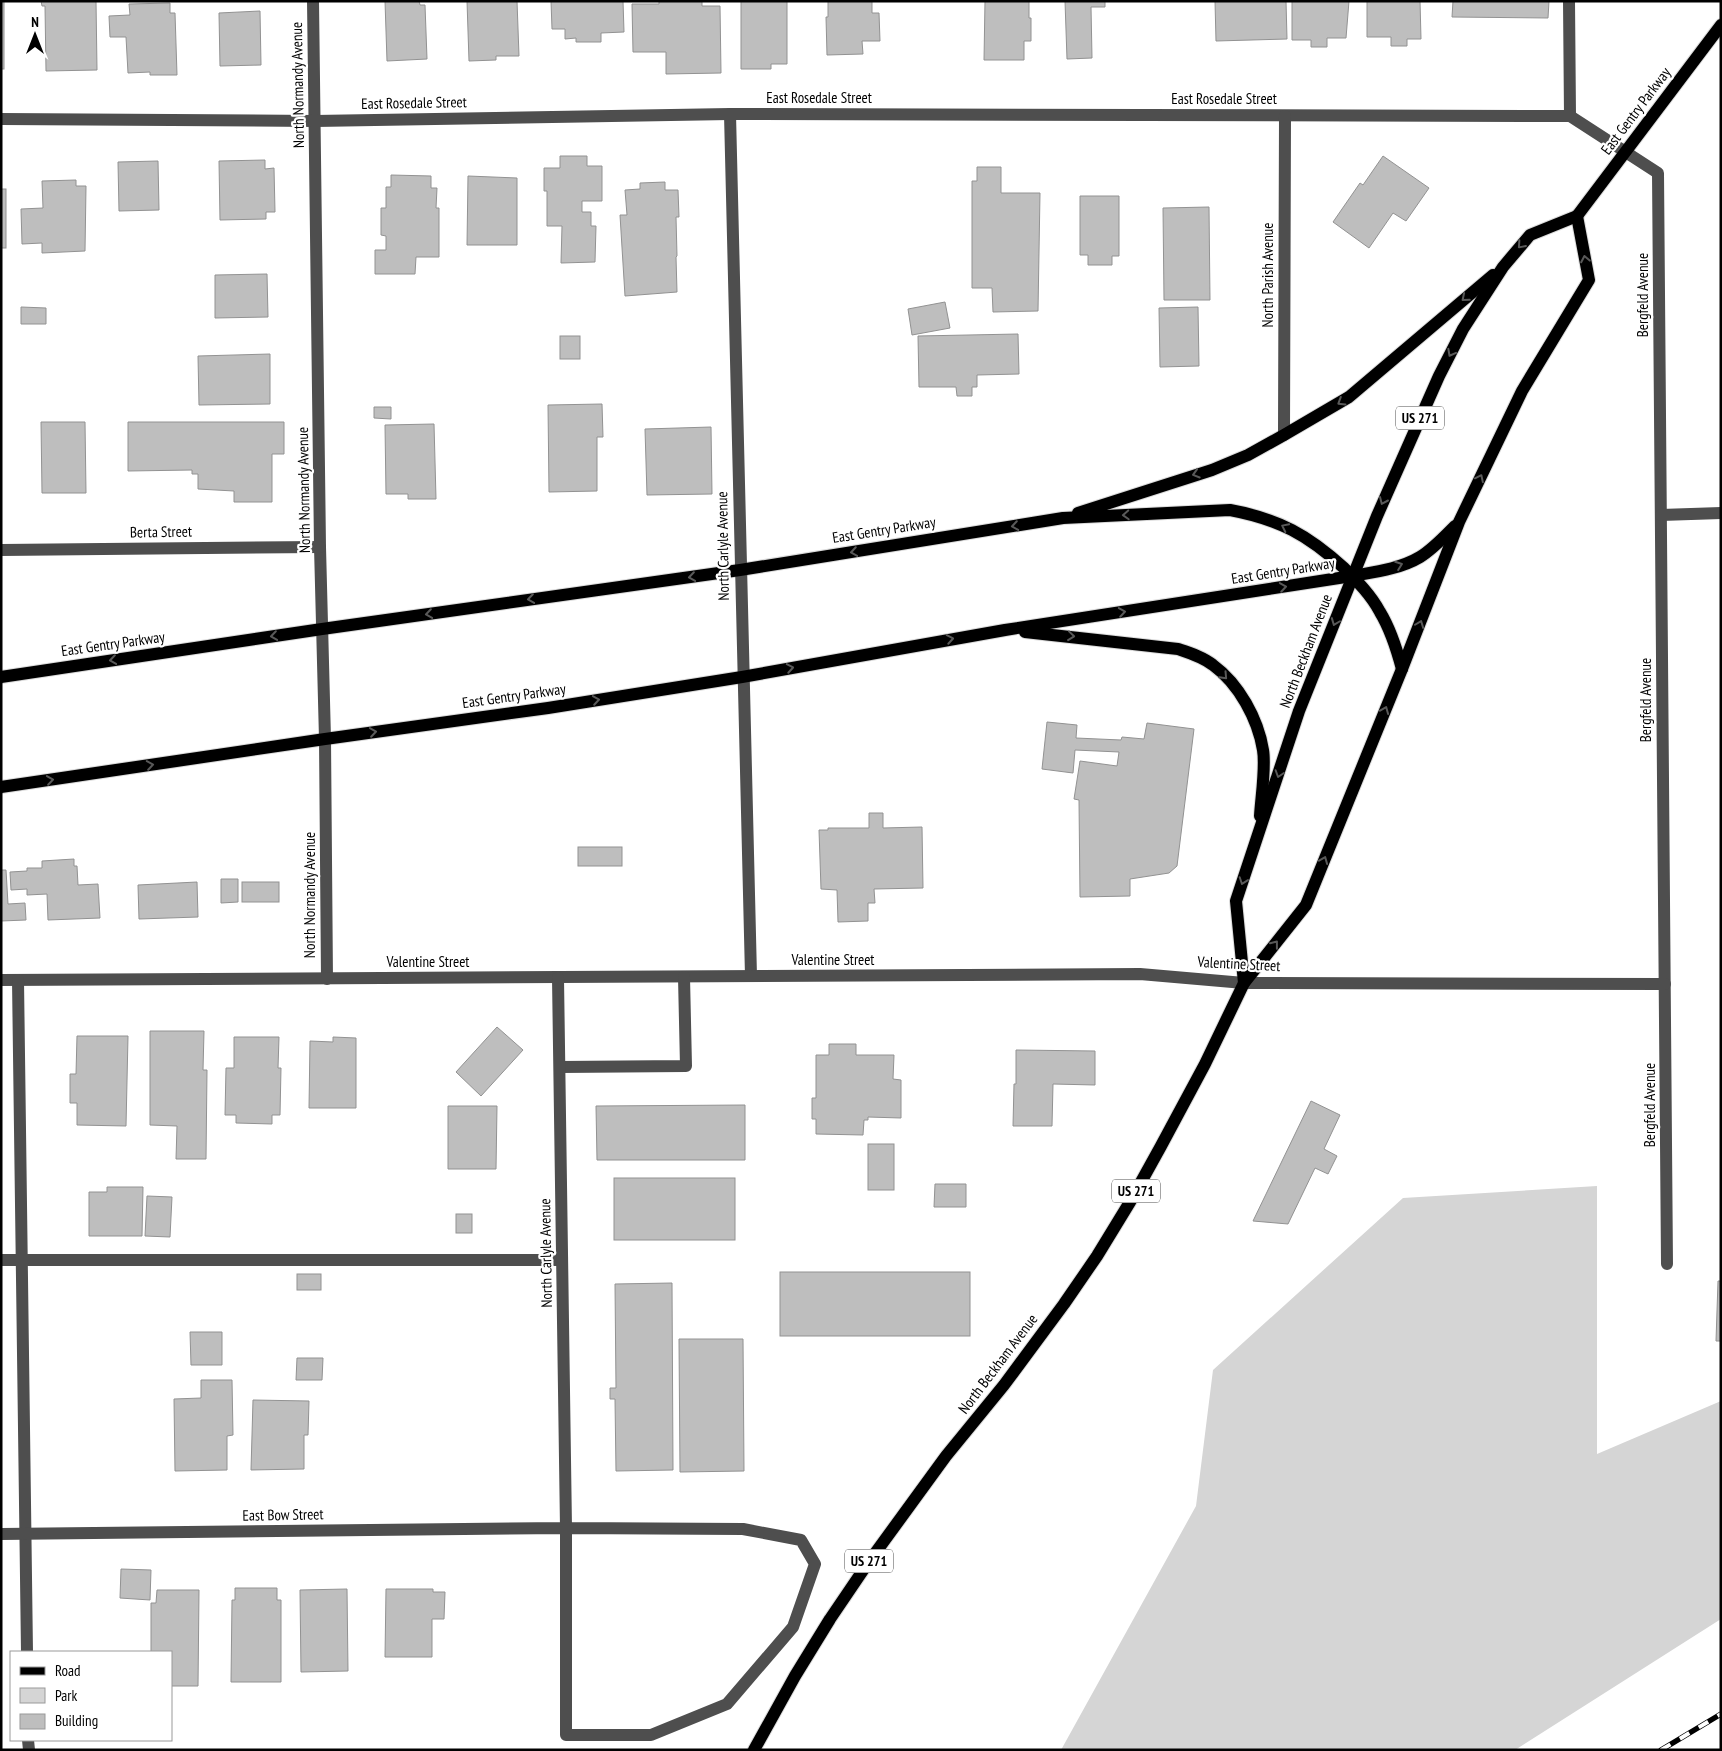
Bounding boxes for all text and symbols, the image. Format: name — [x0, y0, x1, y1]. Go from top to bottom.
north arrow — [10, 10, 60, 60]
text: N — [31, 13, 39, 31]
street label: North Normandy Avenue — [287, 22, 308, 148]
street label: East Gentry Parkway — [1597, 63, 1675, 158]
street label: East Rosedale Street — [766, 88, 872, 107]
street label: East Rosedale Street — [1171, 89, 1277, 108]
street label: East Rosedale Street — [361, 92, 467, 113]
street label: North Parish Avenue — [1258, 222, 1277, 328]
one-way arrow — [1518, 239, 1527, 248]
street label: Bergfeld Avenue — [1633, 253, 1652, 337]
one-way arrow — [1581, 255, 1591, 264]
one-way arrow — [1462, 292, 1471, 301]
one-way arrow — [1447, 348, 1457, 357]
one-way arrow — [1337, 396, 1346, 406]
road number: US 271 — [1396, 406, 1444, 429]
street label: North Normandy Avenue — [293, 427, 314, 553]
one-way arrow — [1192, 469, 1200, 479]
one-way arrow — [1474, 474, 1485, 483]
street label: North Carlyle Avenue — [712, 491, 733, 601]
one-way arrow — [1379, 496, 1390, 505]
one-way arrow — [1121, 509, 1129, 520]
street label: East Gentry Parkway — [831, 512, 937, 547]
one-way arrow — [1010, 520, 1019, 530]
street label: Berta Street — [130, 521, 192, 542]
one-way arrow — [1282, 523, 1291, 533]
one-way arrow — [850, 546, 859, 556]
street label: East Gentry Parkway — [1230, 553, 1336, 588]
one-way arrow — [1395, 561, 1403, 571]
one-way arrow — [687, 571, 695, 582]
one-way arrow — [1279, 583, 1287, 593]
street label: North Beckham Avenue — [1275, 591, 1336, 710]
one-way arrow — [527, 593, 535, 604]
one-way arrow — [1118, 607, 1127, 617]
one-way arrow — [424, 608, 433, 618]
one-way arrow — [1330, 617, 1341, 626]
one-way arrow — [1413, 620, 1424, 629]
street label: East Gentry Parkway — [60, 627, 166, 660]
one-way arrow — [1067, 630, 1075, 641]
one-way arrow — [269, 631, 278, 641]
one-way arrow — [946, 635, 955, 645]
one-way arrow — [109, 655, 117, 665]
street label: Bergfeld Avenue — [1636, 658, 1655, 742]
one-way arrow — [786, 663, 795, 674]
one-way arrow — [1218, 670, 1227, 679]
street label: East Gentry Parkway — [461, 679, 567, 712]
one-way arrow — [592, 696, 600, 706]
one-way arrow — [1379, 706, 1390, 715]
one-way arrow — [370, 727, 378, 738]
one-way arrow — [146, 761, 155, 771]
one-way arrow — [1274, 770, 1284, 778]
one-way arrow — [46, 775, 54, 786]
street label: North Normandy Avenue — [300, 832, 319, 958]
one-way arrow — [1318, 856, 1328, 865]
one-way arrow — [1239, 876, 1249, 885]
one-way arrow — [1269, 941, 1278, 950]
street label: Valentine Street — [791, 950, 875, 969]
street label: Valentine Street — [386, 952, 470, 971]
street label: Valentine Street — [1196, 952, 1281, 975]
street label: Bergfeld Avenue — [1640, 1063, 1659, 1147]
road number: US 271 — [1112, 1180, 1160, 1202]
street label: North Carlyle Avenue — [535, 1198, 556, 1308]
street label: North Beckham Avenue — [954, 1310, 1041, 1417]
street label: East Bow Street — [242, 1504, 324, 1525]
road number: US 271 — [845, 1550, 893, 1572]
legend — [10, 1651, 172, 1741]
text: Road — [55, 1661, 81, 1680]
text: Park — [55, 1686, 77, 1705]
text: Building — [55, 1711, 98, 1730]

